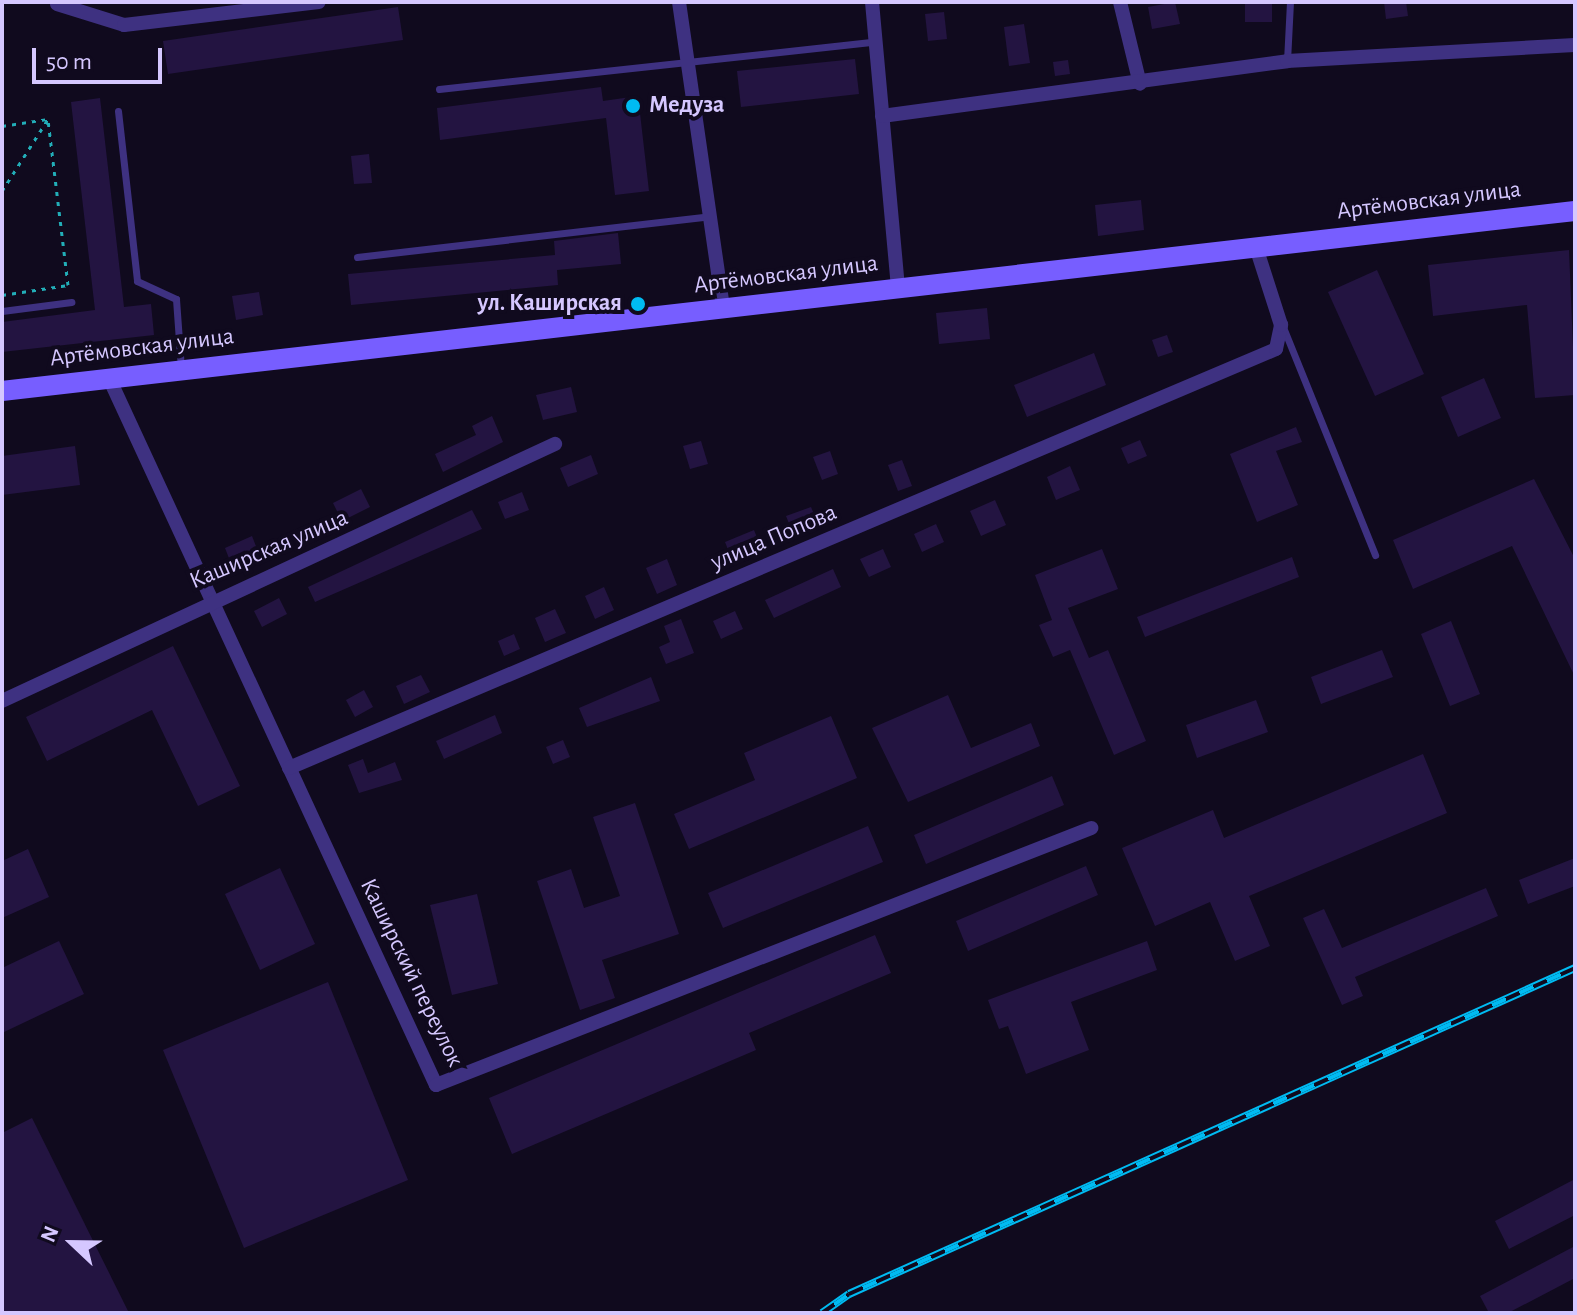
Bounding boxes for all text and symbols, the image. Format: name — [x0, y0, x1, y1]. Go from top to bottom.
scale bar — [36, 32, 166, 82]
text: 50 m — [46, 50, 92, 74]
place label: Медуза — [649, 92, 724, 120]
marker: Медуза — [624, 97, 642, 115]
street label: Артёмовская улица — [1335, 175, 1523, 227]
street label: Артёмовская улица — [692, 249, 880, 301]
place label: ул. Каширская — [478, 290, 622, 318]
marker: ул. Каширская — [629, 295, 647, 313]
street label: Артёмовская улица — [48, 322, 236, 374]
street label: улица Попова — [707, 499, 841, 577]
street label: Каширская улица — [186, 504, 352, 596]
street label: Каширский переулок — [353, 874, 469, 1072]
north arrow — [32, 1203, 112, 1283]
text: N — [37, 1223, 63, 1245]

